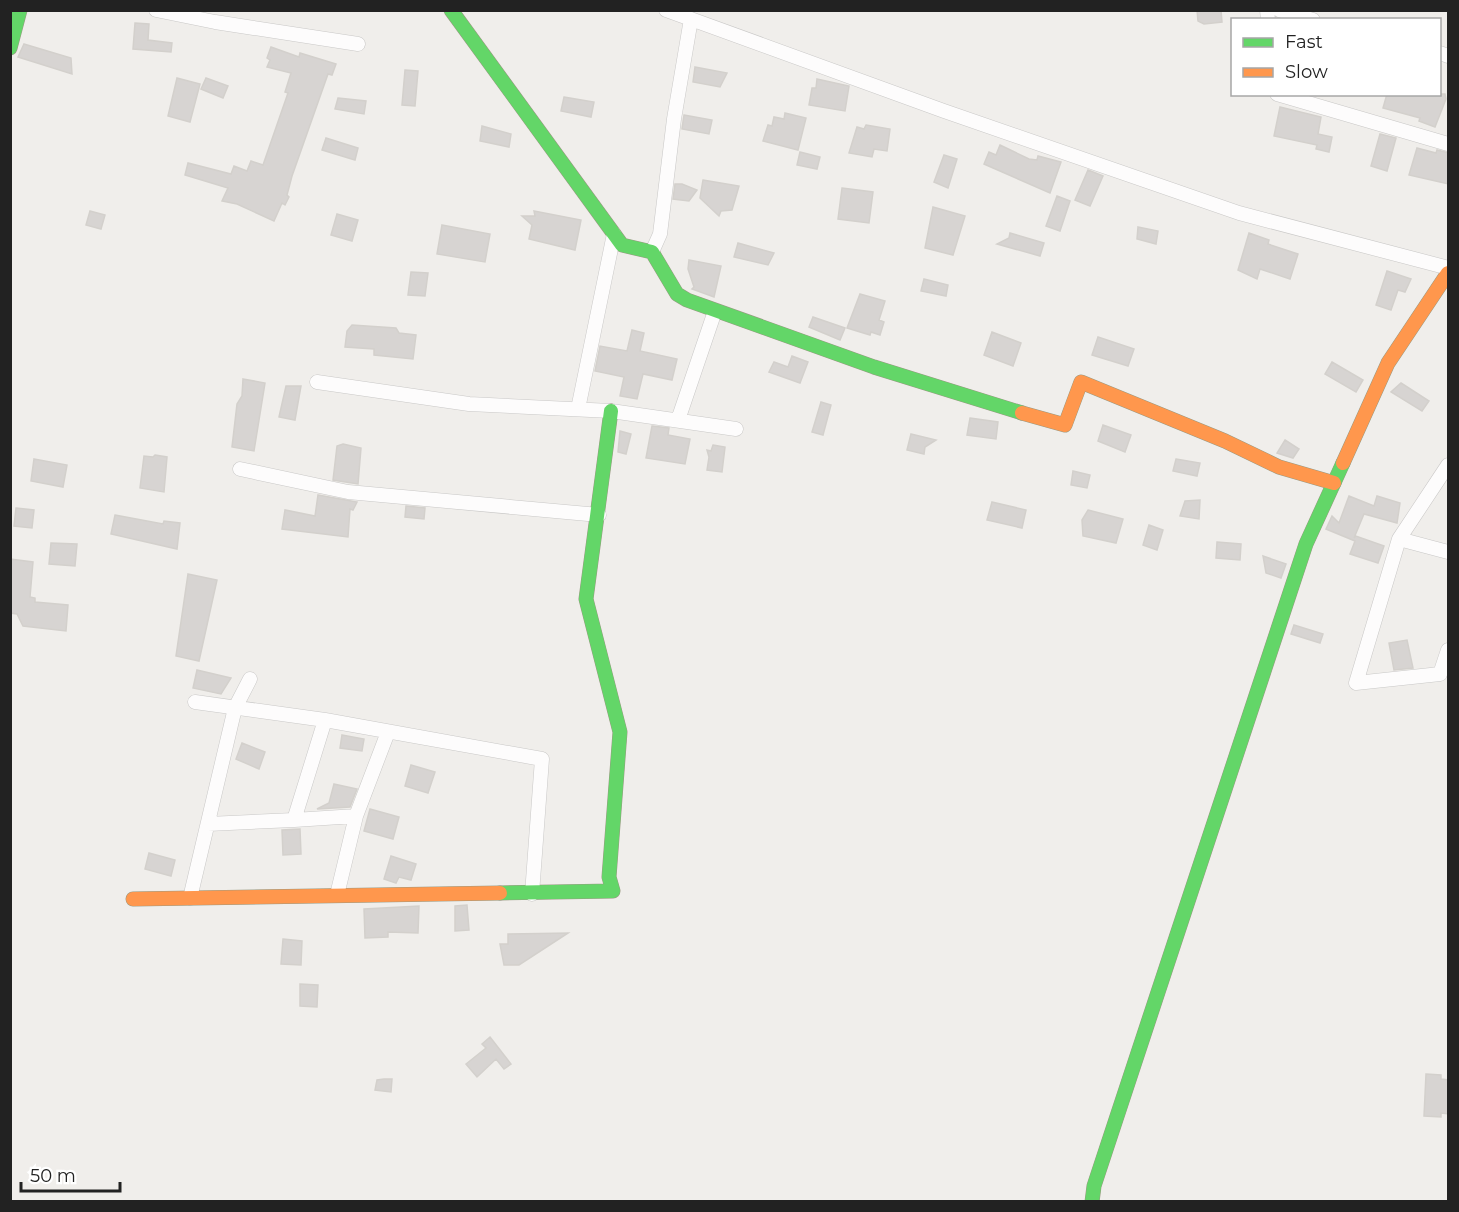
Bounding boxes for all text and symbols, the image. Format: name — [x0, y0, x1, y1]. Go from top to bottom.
legend — [1231, 18, 1441, 96]
text: Fast — [1285, 31, 1323, 53]
text: Slow — [1285, 61, 1328, 83]
scale bar — [21, 1155, 120, 1193]
text: 50 m — [30, 1165, 76, 1187]

